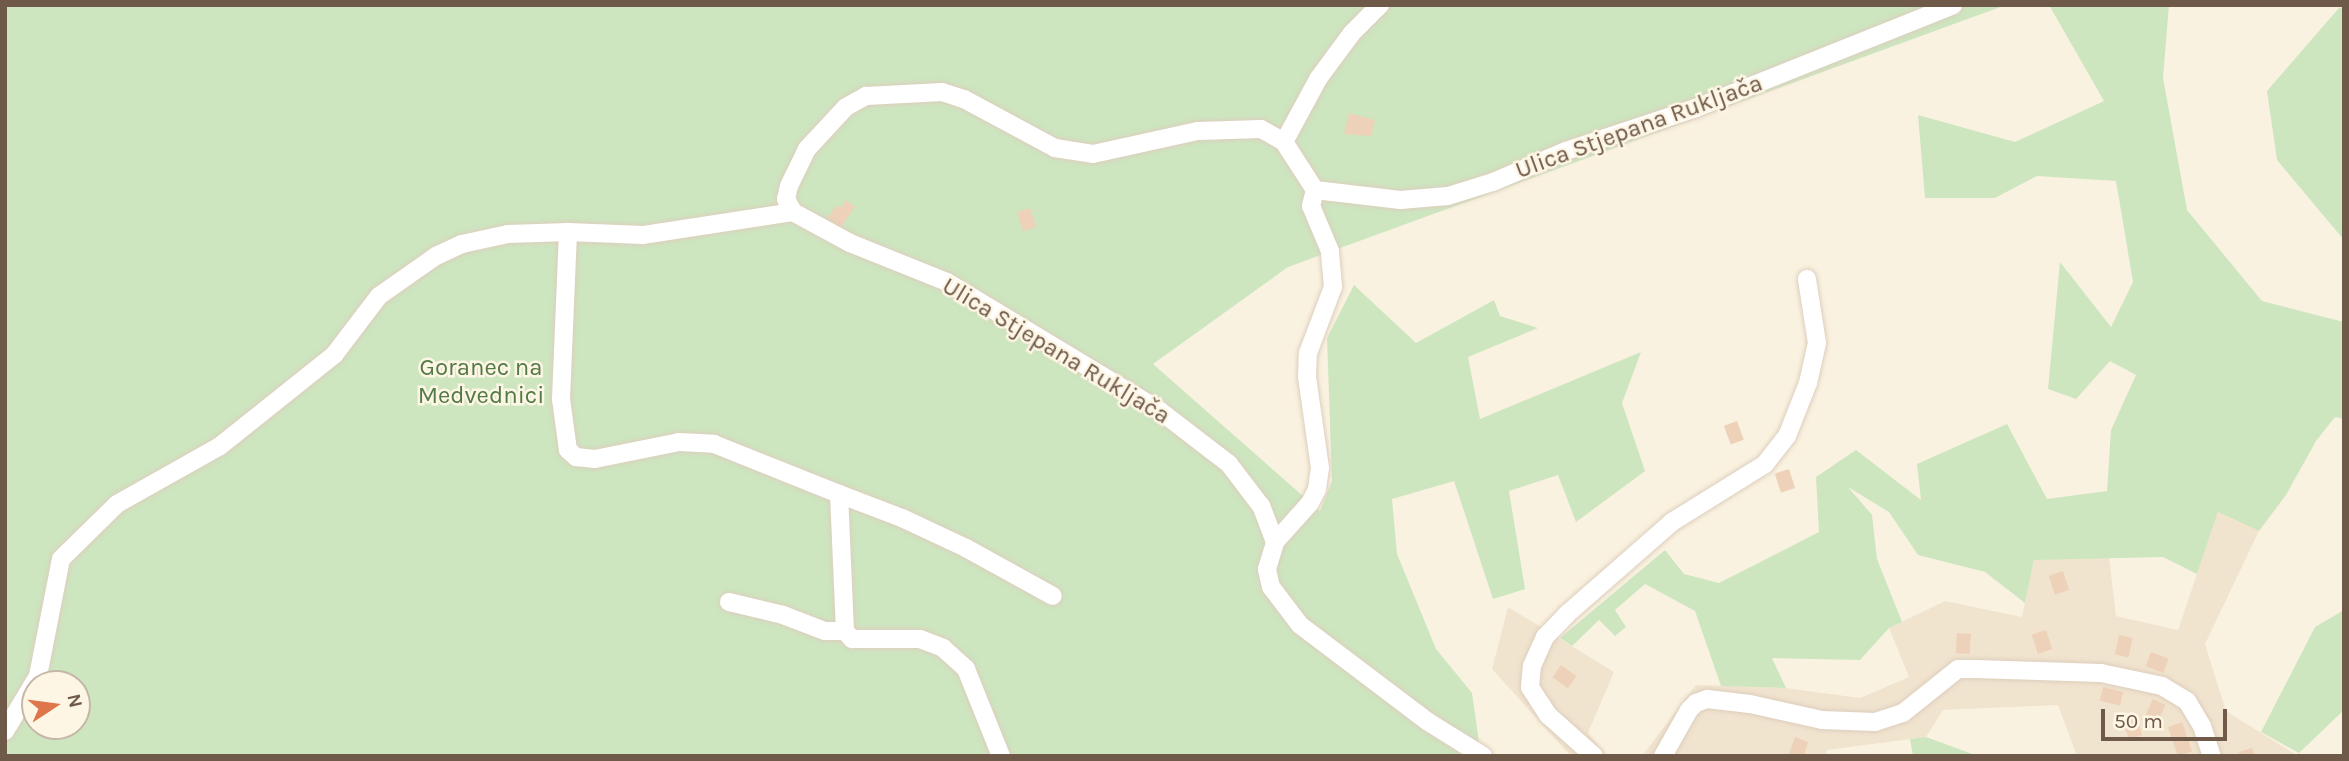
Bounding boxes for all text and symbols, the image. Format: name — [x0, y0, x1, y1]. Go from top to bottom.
street label: Ulica Stjepana Rukljača — [1512, 69, 1766, 185]
street label: Ulica Stjepana Rukljača — [937, 272, 1175, 430]
park label: Goranec na Medvednici — [418, 354, 544, 410]
north arrow — [21, 670, 91, 740]
text: N — [62, 692, 87, 710]
scale bar — [2104, 694, 2230, 738]
text: 50 m — [2114, 709, 2163, 733]

